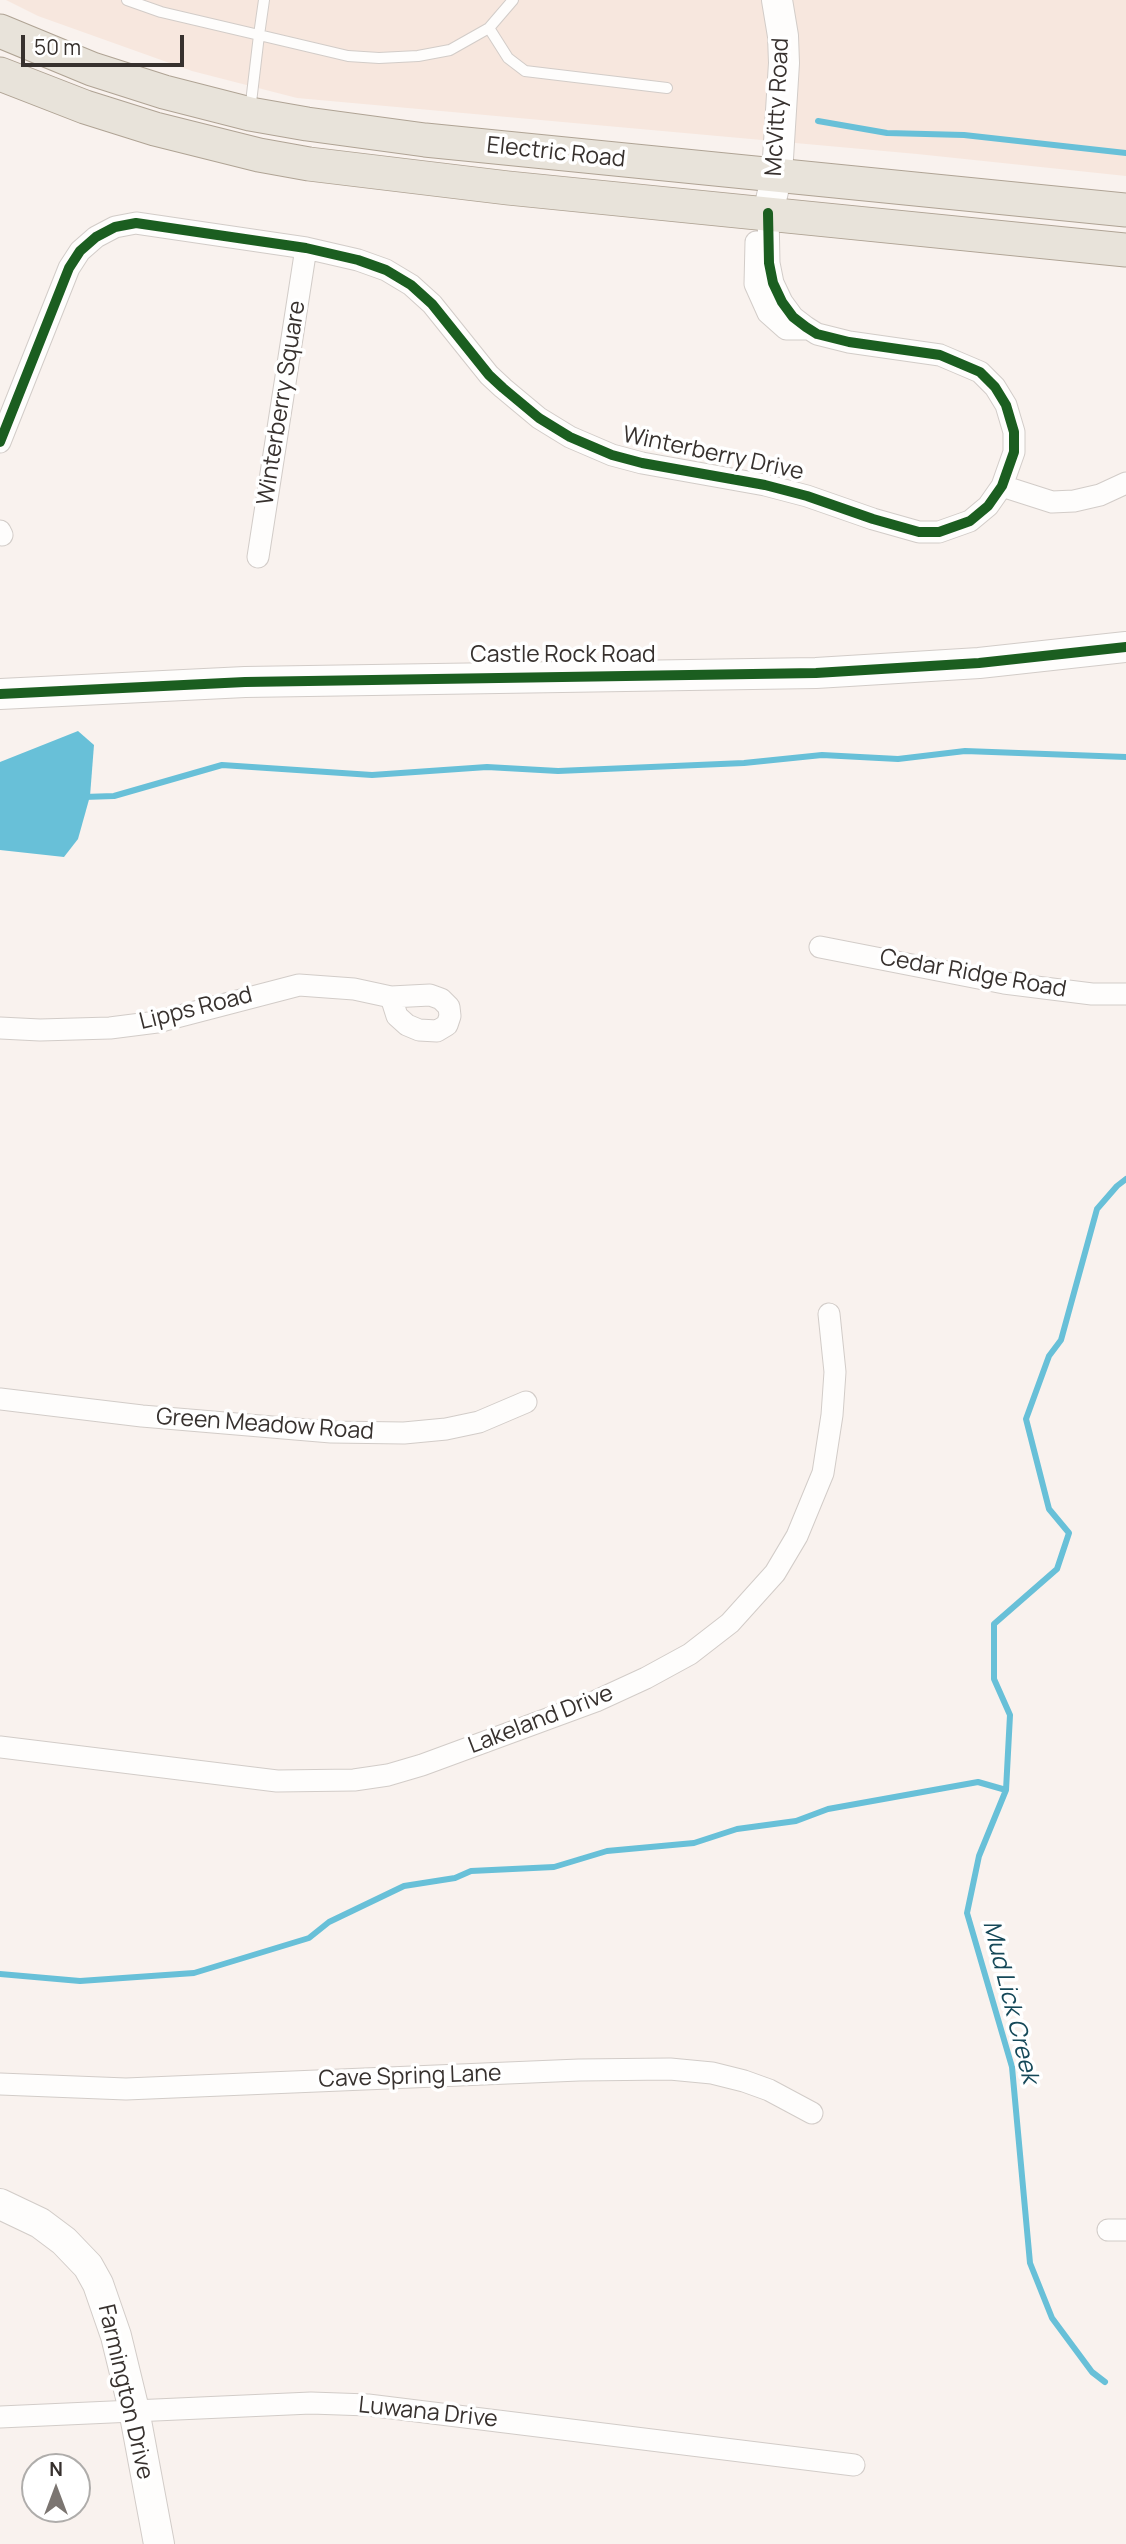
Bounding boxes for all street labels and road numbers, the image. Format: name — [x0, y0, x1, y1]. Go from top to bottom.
street label: McVitty Road — [761, 37, 795, 177]
street label: Electric Road — [485, 132, 627, 174]
street label: Winterberry Square — [252, 299, 312, 507]
street label: Winterberry Drive — [620, 421, 806, 487]
street label: Castle Rock Road — [470, 642, 656, 670]
street label: Cedar Ridge Road — [878, 944, 1068, 1004]
street label: Lipps Road — [137, 982, 255, 1036]
street label: Green Meadow Road — [155, 1404, 375, 1446]
street label: Lakeland Drive — [465, 1680, 617, 1760]
street label: Cave Spring Lane — [318, 2060, 502, 2094]
street label: Farmington Drive — [91, 2302, 159, 2482]
street label: Luwana Drive — [357, 2392, 499, 2434]

